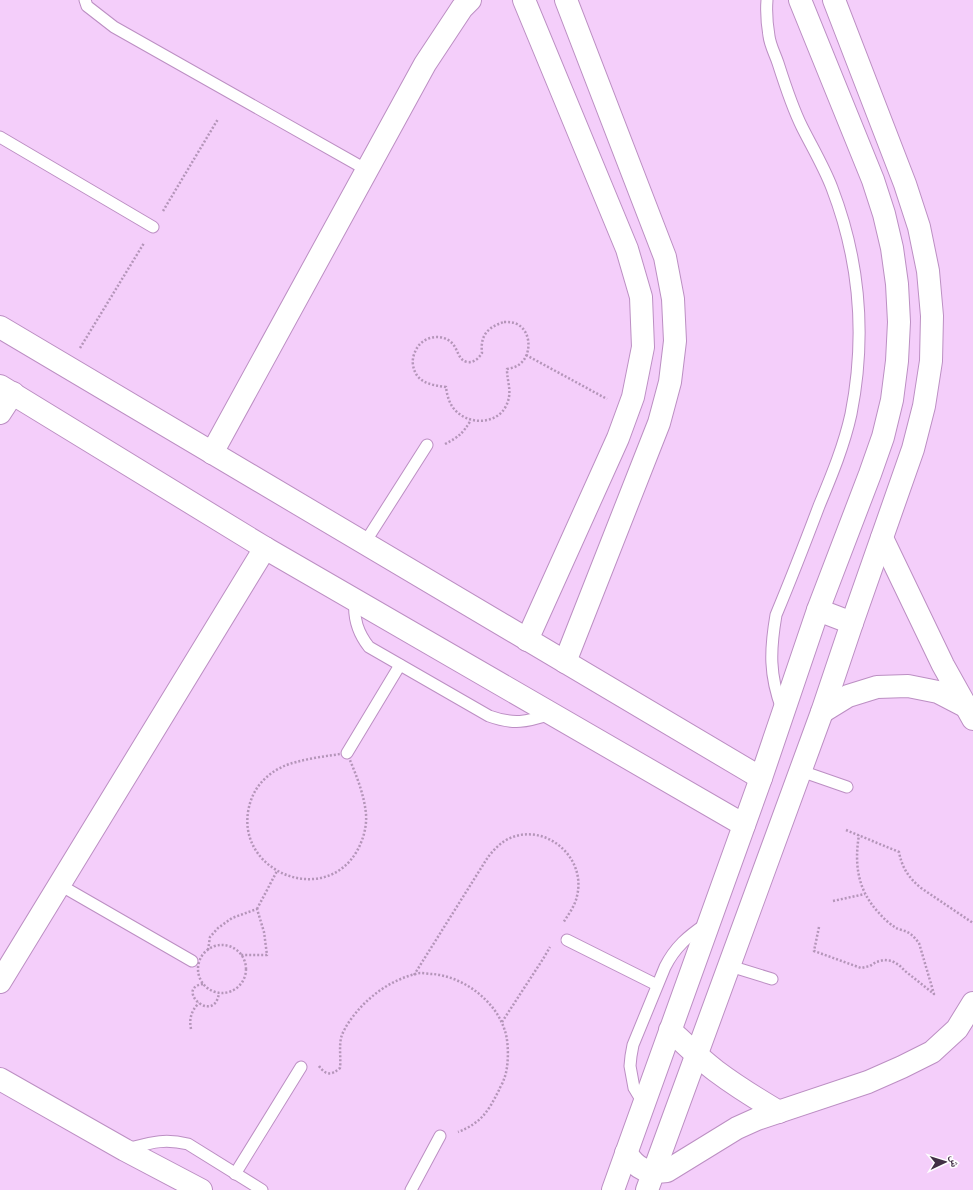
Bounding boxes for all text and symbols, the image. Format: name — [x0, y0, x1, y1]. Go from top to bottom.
north arrow — [925, 1142, 965, 1182]
text: ش — [947, 1155, 961, 1168]

